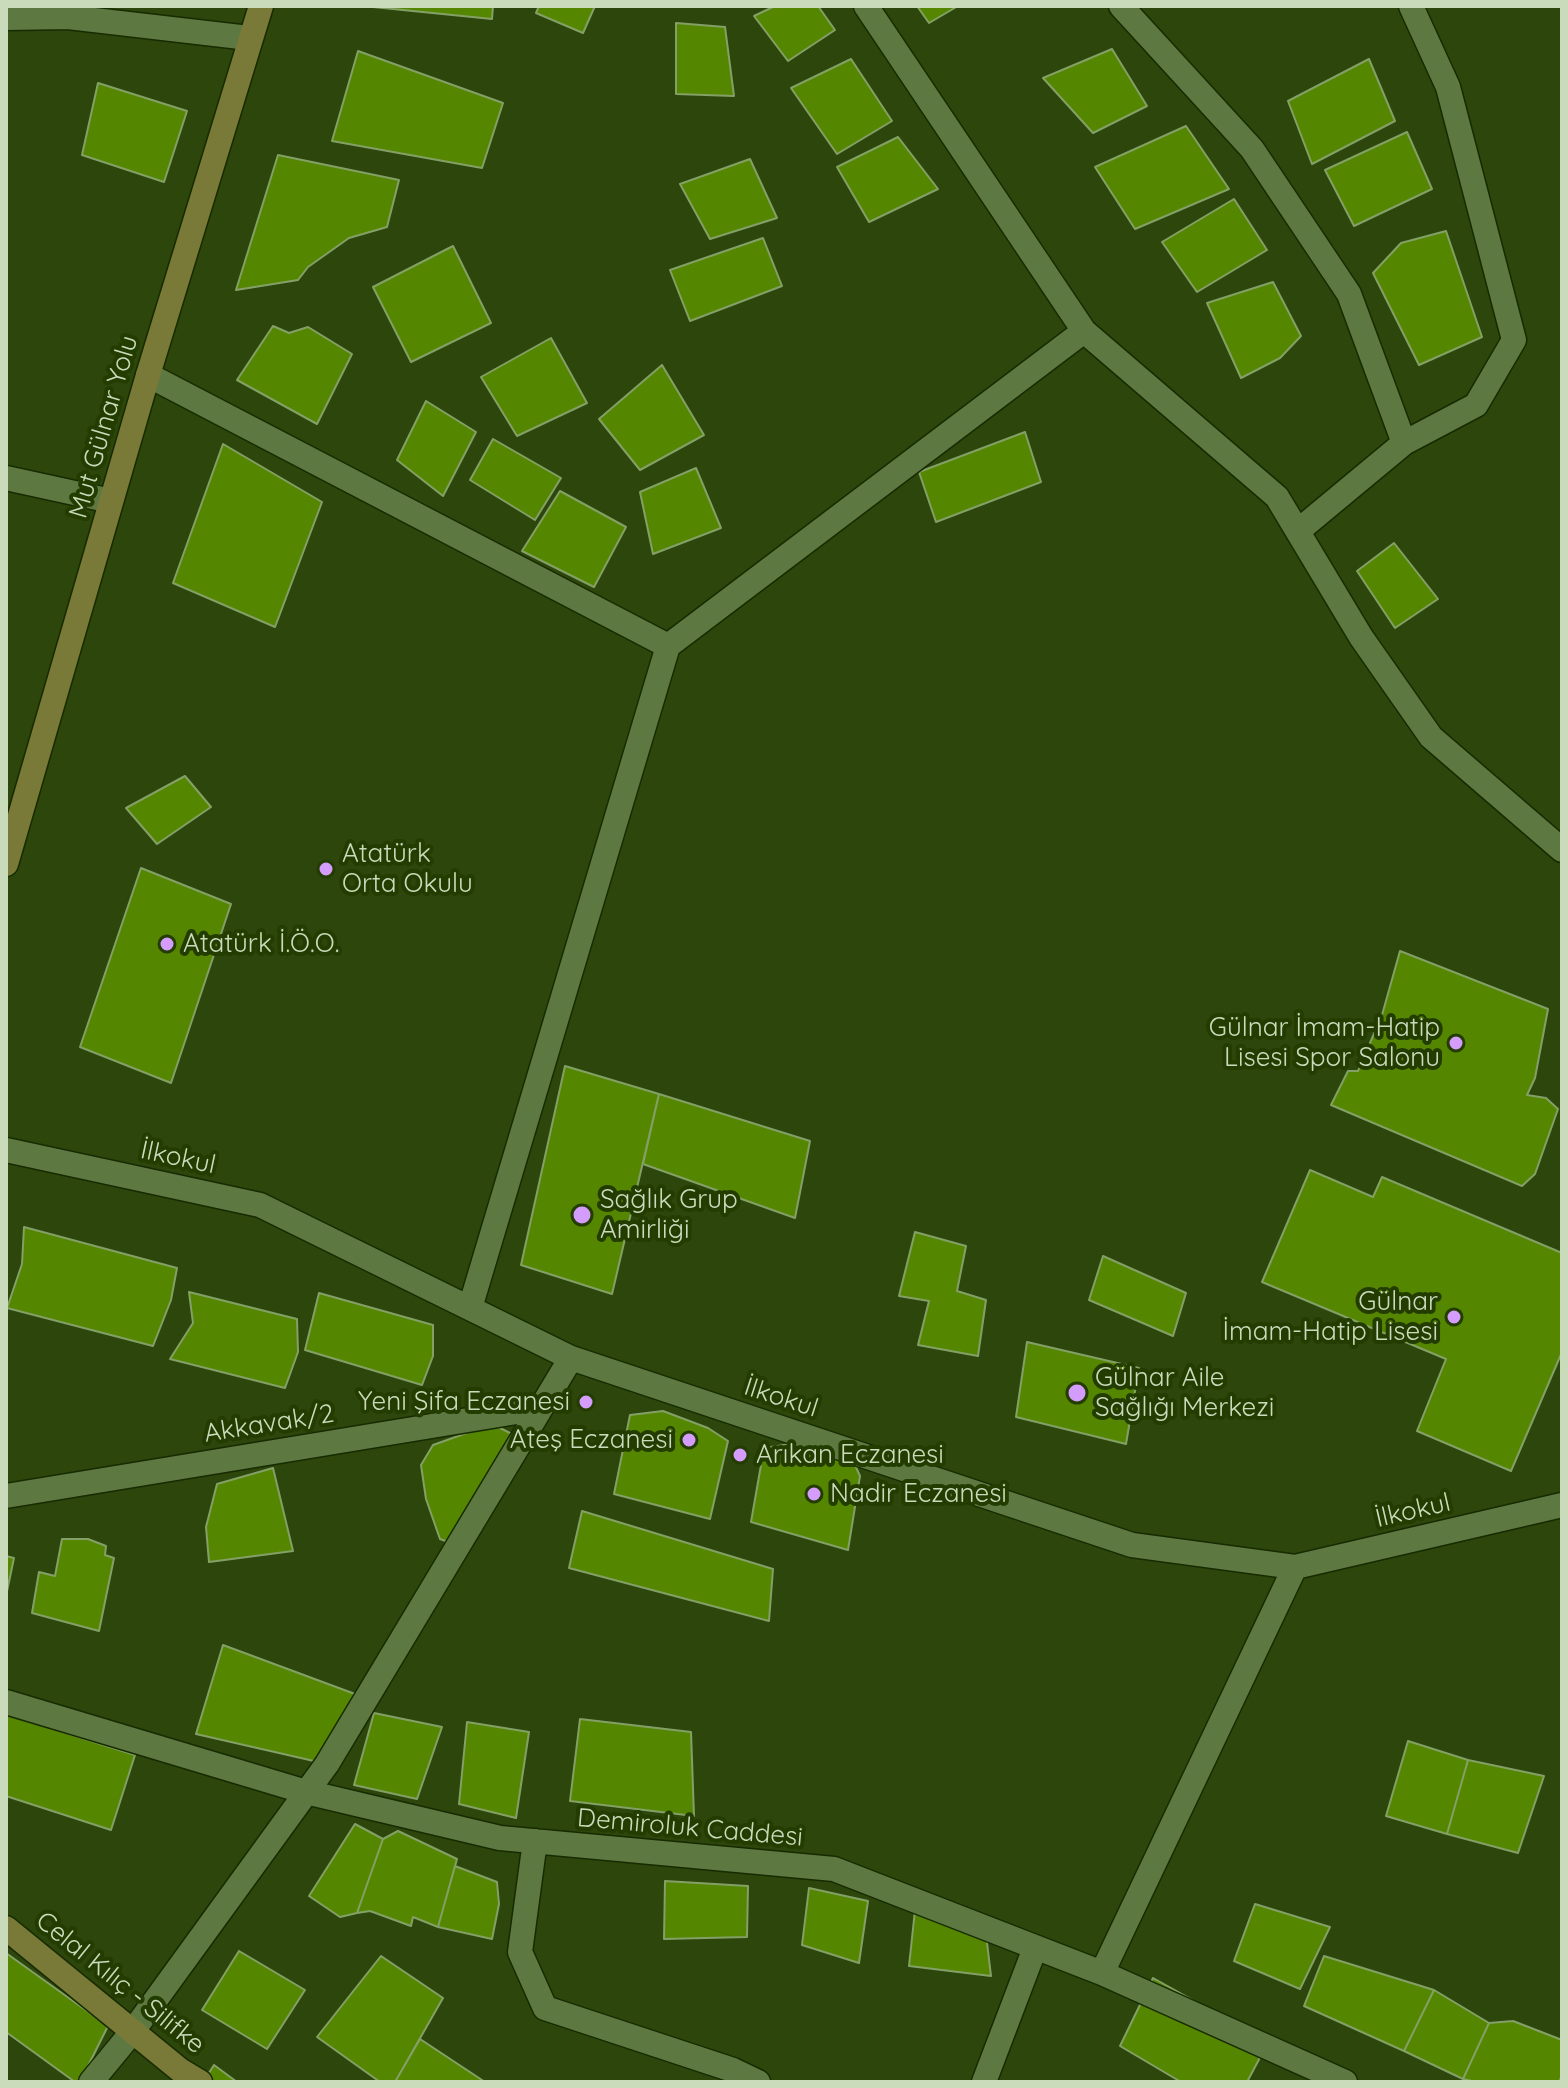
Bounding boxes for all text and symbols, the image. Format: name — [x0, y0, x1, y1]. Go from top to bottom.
street label: Mut Gülnar Yolu — [63, 332, 145, 522]
place label: Atatürk Orta Okulu — [342, 838, 473, 900]
marker: Atatürk Orta Okulu — [317, 860, 335, 878]
place label: Atatürk İ.Ö.O. — [183, 928, 339, 960]
marker: Atatürk İ.Ö.O. — [158, 935, 176, 953]
place label: Gülnar İmam-Hatip Lisesi Spor Salonu — [1209, 1012, 1440, 1074]
marker: Gülnar İmam-Hatip Lisesi Spor Salonu — [1447, 1034, 1465, 1052]
street label: İlkokul — [138, 1135, 218, 1181]
place label: Sağlık Grup Amirliği — [600, 1184, 738, 1246]
marker: Sağlık Grup Amirliği — [571, 1204, 593, 1226]
place label: Gülnar İmam-Hatip Lisesi — [1222, 1286, 1438, 1348]
marker: Gülnar İmam-Hatip Lisesi — [1445, 1308, 1463, 1326]
place label: Gülnar Aile Sağlığı Merkezi — [1095, 1362, 1274, 1424]
street label: İlkokul — [740, 1371, 822, 1425]
marker: Gülnar Aile Sağlığı Merkezi — [1066, 1382, 1088, 1404]
place label: Yeni Şifa Eczanesi — [358, 1386, 570, 1418]
marker: Yeni Şifa Eczanesi — [577, 1393, 595, 1411]
street label: Akkavak/2 — [202, 1398, 336, 1450]
place label: Ateş Eczanesi — [510, 1424, 673, 1456]
marker: Ateş Eczanesi — [680, 1431, 698, 1449]
place label: Arıkan Eczanesi — [756, 1439, 944, 1471]
marker: Arıkan Eczanesi — [731, 1446, 749, 1464]
place label: Nadir Eczanesi — [830, 1478, 1007, 1510]
marker: Nadir Eczanesi — [805, 1485, 823, 1503]
street label: İlkokul — [1372, 1487, 1454, 1535]
street label: Demiroluk Caddesi — [576, 1803, 804, 1853]
street label: Celal Kılıç - Silifke — [29, 1905, 211, 2061]

